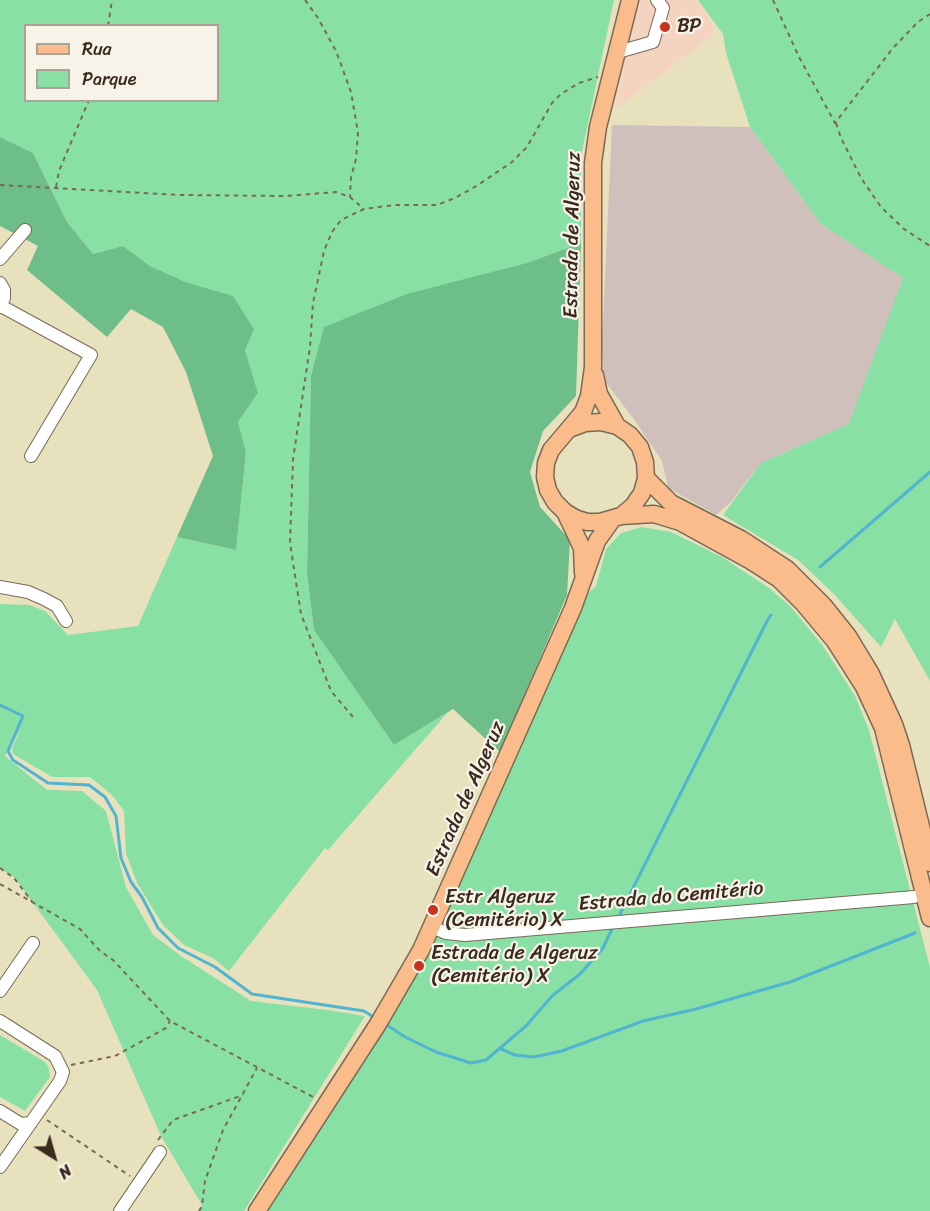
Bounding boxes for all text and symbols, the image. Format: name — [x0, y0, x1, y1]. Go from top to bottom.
place label: BP — [677, 15, 701, 39]
marker: BP — [658, 20, 672, 34]
legend — [24, 24, 219, 102]
text: Rua — [82, 33, 112, 65]
text: Parque — [82, 63, 136, 95]
street label: Estrada de Algeruz — [560, 151, 586, 319]
street label: Estrada de Algeruz — [421, 718, 511, 880]
street label: Estrada do Cemitério — [578, 877, 764, 917]
place label: Estr Algeruz (Cemitério) X — [445, 886, 564, 933]
marker: Estr Algeruz (Cemitério) X — [426, 903, 440, 917]
place label: Estrada de Algeruz (Cemitério) X — [431, 942, 598, 989]
marker: Estrada de Algeruz (Cemitério) X — [412, 959, 426, 973]
north arrow — [24, 1127, 84, 1187]
text: N — [52, 1157, 78, 1187]

